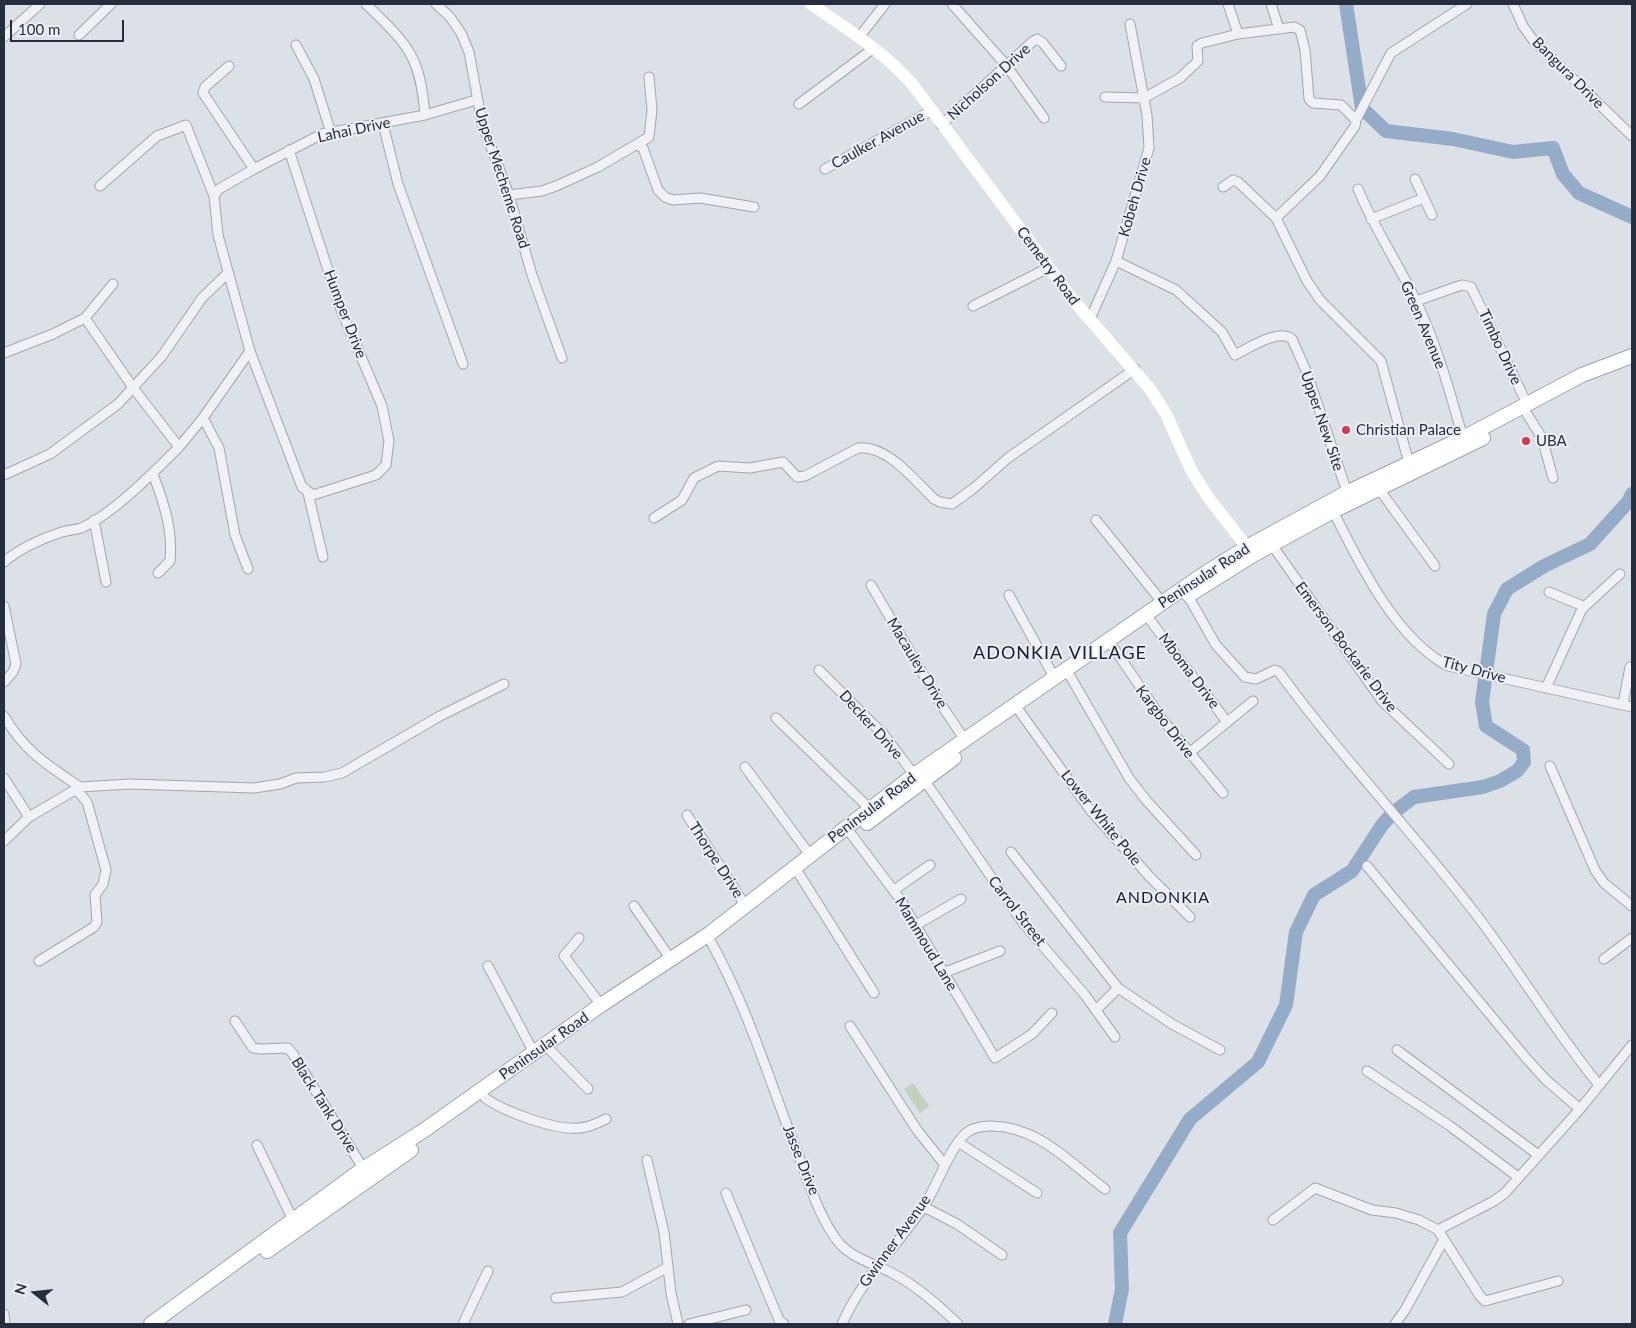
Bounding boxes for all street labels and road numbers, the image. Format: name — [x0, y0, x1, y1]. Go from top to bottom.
street label: Bangura Drive — [1528, 33, 1608, 113]
street label: Nicholson Drive — [944, 40, 1034, 124]
street label: Upper Mecheme Road — [471, 105, 533, 251]
street label: Caulker Avenue — [828, 107, 928, 173]
street label: Lahai Drive — [316, 113, 392, 147]
street label: Kobeh Drive — [1115, 155, 1155, 239]
street label: Cemetry Road — [1013, 223, 1083, 309]
street label: Humper Drive — [320, 267, 370, 361]
street label: Green Avenue — [1396, 278, 1450, 372]
street label: Timbo Drive — [1475, 306, 1525, 388]
street label: Upper New Site — [1296, 369, 1348, 473]
street label: Peninsular Road — [1155, 540, 1253, 612]
street label: Emerson Bockarie Drive — [1291, 578, 1401, 716]
street label: Macauley Drive — [883, 614, 951, 712]
street label: Mboma Drive — [1155, 630, 1223, 712]
street label: Tity Drive — [1440, 653, 1508, 687]
street label: Kargbo Drive — [1132, 682, 1198, 762]
street label: Decker Drive — [835, 687, 907, 763]
street label: Lower White Pole — [1057, 767, 1145, 869]
street label: Peninsular Road — [825, 769, 919, 847]
street label: Thorpe Drive — [685, 819, 747, 901]
street label: Carrol Street — [984, 873, 1050, 949]
street label: Mammoud Lane — [891, 894, 961, 994]
street label: Peninsular Road — [496, 1008, 592, 1084]
street label: Black Tank Drive — [287, 1054, 361, 1156]
street label: Jasse Drive — [779, 1122, 823, 1198]
street label: Gwinner Avenue — [855, 1191, 935, 1291]

